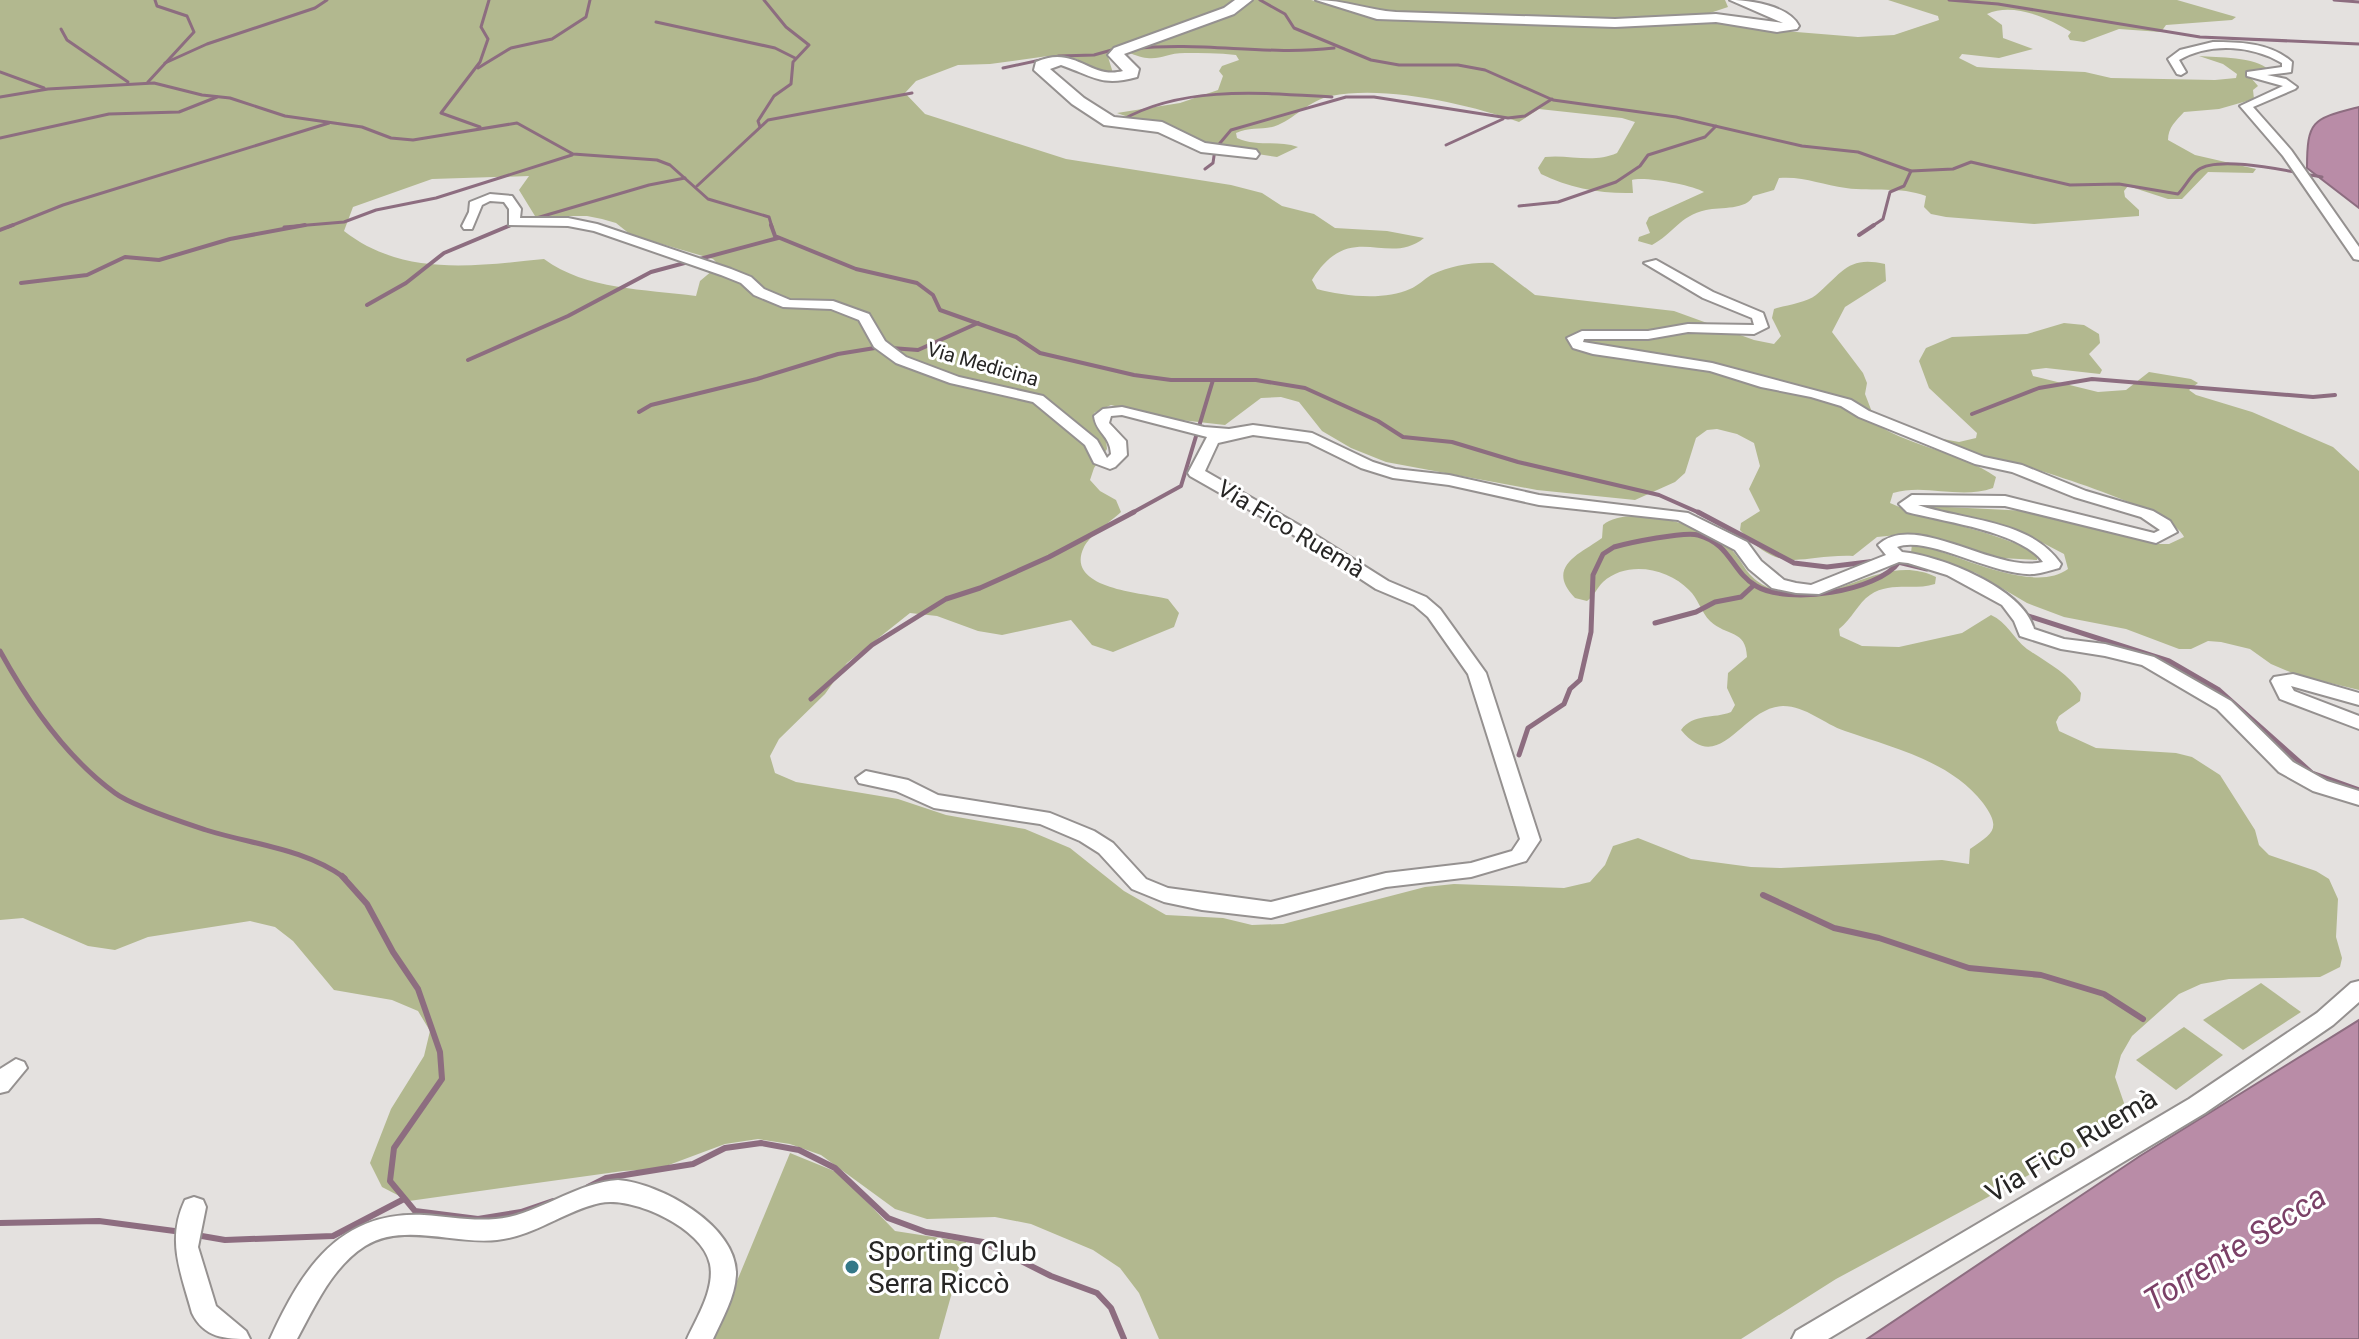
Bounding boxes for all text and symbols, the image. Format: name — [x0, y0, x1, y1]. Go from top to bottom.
street label: Via Medicina — [924, 337, 1042, 391]
street label: Via Fico Ruemà — [1213, 474, 1369, 584]
street label: Via Fico Ruemà — [1980, 1081, 2163, 1210]
water label: Torrente Secca — [2137, 1177, 2333, 1319]
place label: Sporting Club Serra Riccò — [868, 1235, 1037, 1300]
marker: Sporting Club Serra Riccò — [843, 1258, 861, 1276]

